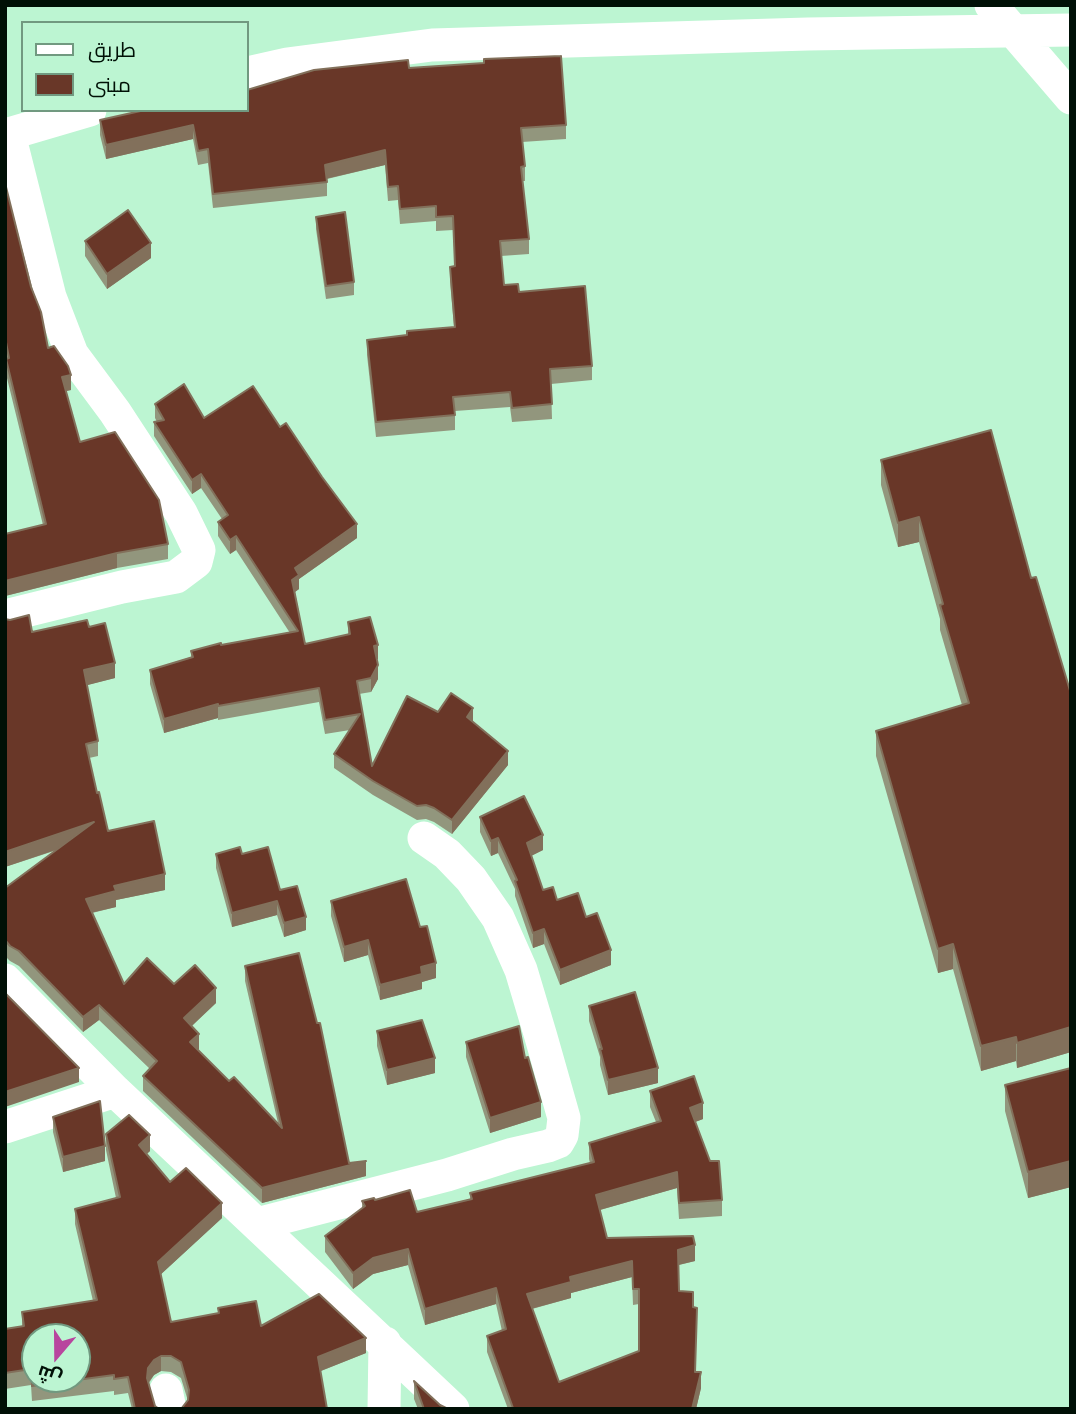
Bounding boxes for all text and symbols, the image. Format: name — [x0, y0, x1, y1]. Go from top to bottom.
legend — [21, 21, 248, 112]
text: طريق — [88, 35, 136, 63]
text: مبنى — [88, 70, 131, 98]
north arrow — [21, 1323, 91, 1393]
text: ش — [34, 1359, 65, 1392]

